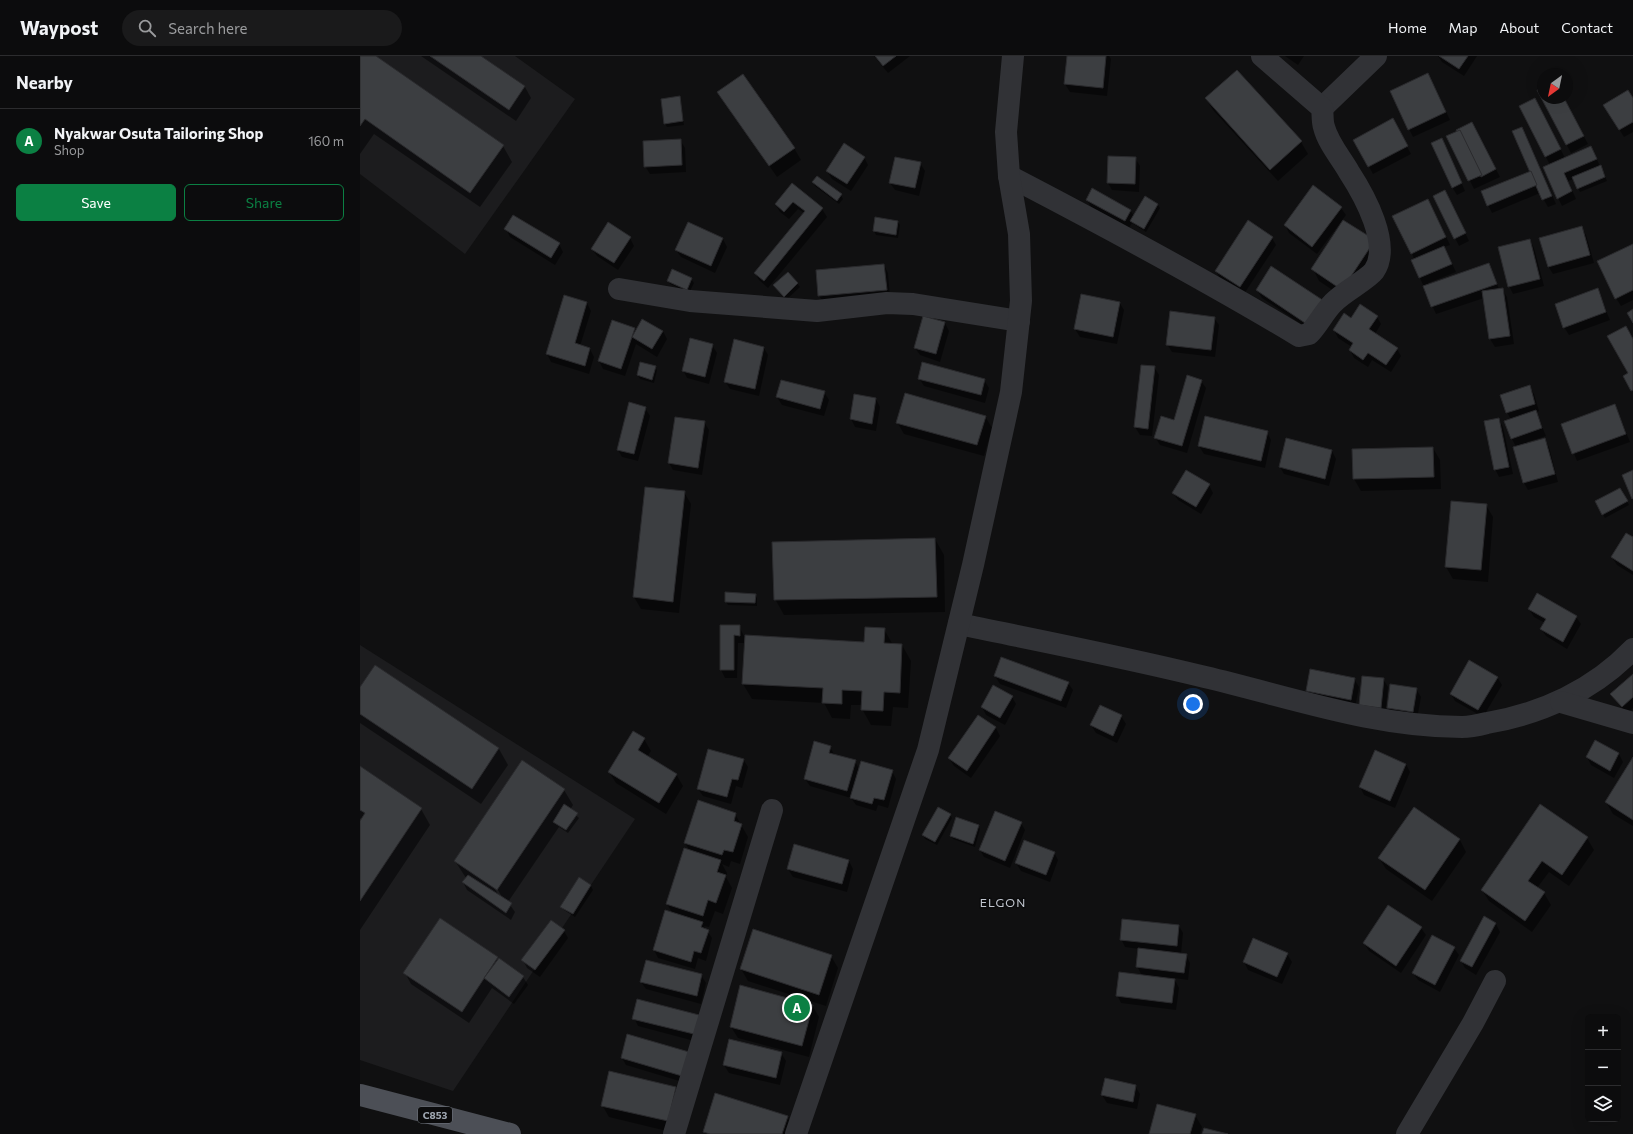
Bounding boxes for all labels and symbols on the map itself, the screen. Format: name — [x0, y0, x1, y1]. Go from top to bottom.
north arrow — [1537, 68, 1573, 104]
your location — [1183, 694, 1203, 714]
district label: ELGON — [980, 895, 1026, 909]
pin: A — [784, 993, 810, 1023]
road number: C853 — [418, 1107, 452, 1123]

